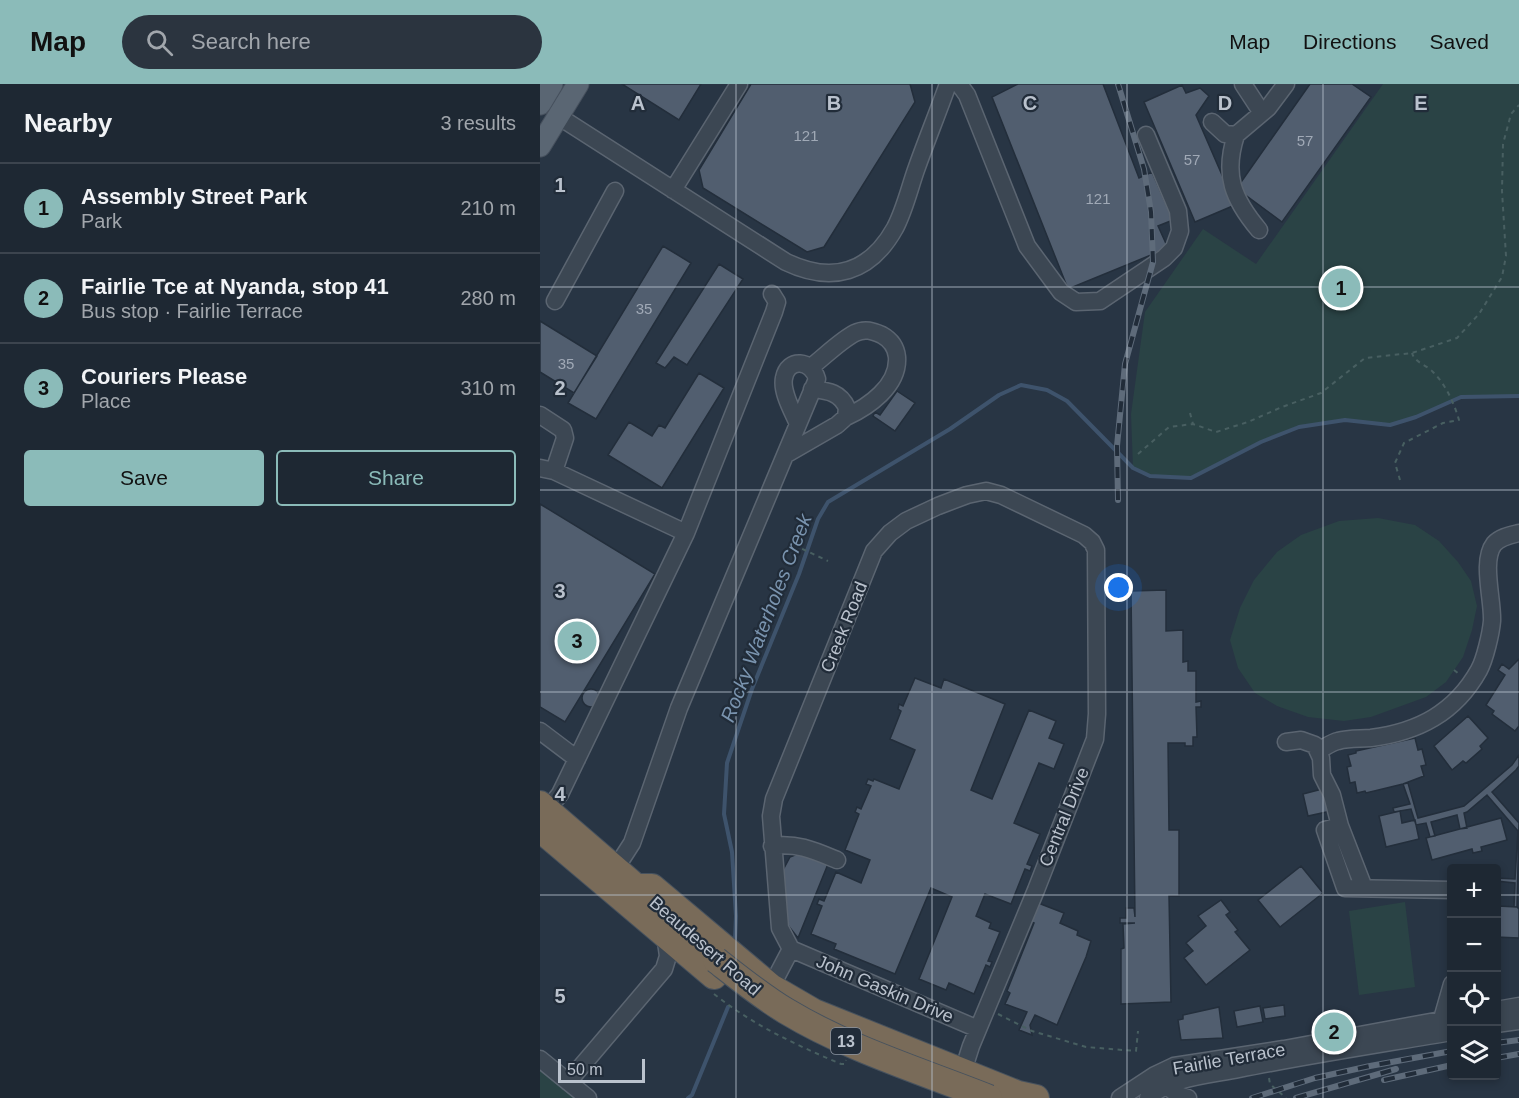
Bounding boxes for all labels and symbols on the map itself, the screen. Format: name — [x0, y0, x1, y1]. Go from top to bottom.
text: A — [631, 92, 645, 114]
text: B — [827, 92, 841, 114]
text: C — [1023, 92, 1037, 114]
text: D — [1218, 92, 1232, 114]
text: E — [1414, 92, 1428, 114]
house number: 121 — [793, 127, 819, 144]
house number: 57 — [1297, 132, 1313, 149]
house number: 57 — [1184, 151, 1200, 168]
text: 1 — [554, 174, 566, 196]
house number: 121 — [1085, 190, 1111, 207]
pin: 1 — [1322, 266, 1360, 310]
house number: 35 — [636, 300, 652, 317]
house number: 35 — [558, 355, 574, 372]
text: 2 — [554, 377, 566, 399]
water label: Rocky Waterholes Creek — [716, 510, 816, 725]
your location — [1104, 573, 1133, 602]
street label: Creek Road — [817, 579, 871, 675]
text: 3 — [554, 580, 566, 602]
pin: 3 — [558, 618, 597, 664]
street label: Central Drive — [1035, 765, 1093, 869]
text: 4 — [554, 783, 566, 805]
street label: Beaudesert Road — [646, 892, 764, 1000]
street label: John Gaskin Drive — [813, 951, 957, 1027]
text: 5 — [554, 985, 566, 1007]
pin: 2 — [1314, 1010, 1354, 1054]
road number: 13 — [831, 1028, 861, 1054]
street label: Fairlie Terrace — [1171, 1039, 1287, 1079]
scale bar — [558, 1056, 645, 1084]

